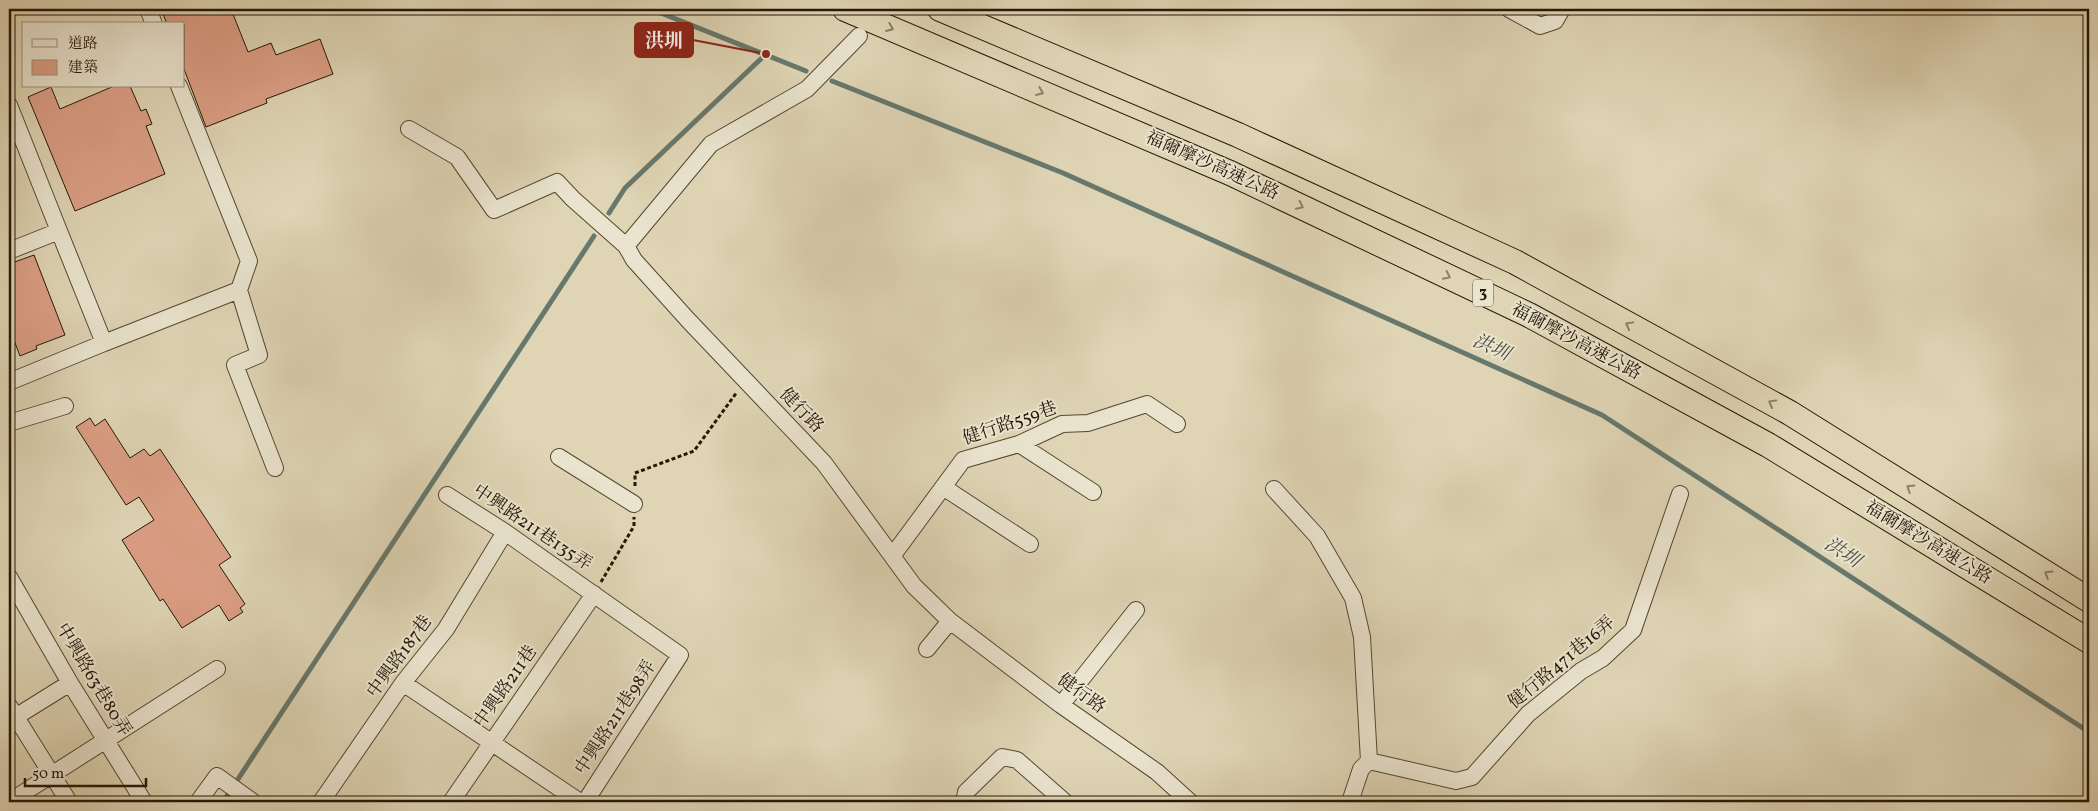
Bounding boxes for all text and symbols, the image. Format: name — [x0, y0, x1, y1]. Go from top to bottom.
one-way arrow — [885, 21, 894, 32]
legend — [22, 22, 185, 88]
callout: 洪圳 — [635, 23, 693, 57]
text: 洪圳 — [645, 29, 683, 55]
text: 道路 — [68, 34, 98, 55]
text: 建築 — [68, 58, 98, 79]
one-way arrow — [1035, 86, 1043, 96]
street label: 福爾摩沙高速公路 — [1141, 125, 1283, 207]
one-way arrow — [1295, 200, 1304, 210]
one-way arrow — [1442, 270, 1451, 280]
road number: 3 — [1473, 280, 1493, 306]
street label: 福爾摩沙高速公路 — [1507, 297, 1645, 387]
one-way arrow — [1626, 321, 1635, 331]
water label: 洪圳 — [1468, 328, 1516, 369]
street label: 健行路 — [773, 383, 829, 439]
street label: 健行路559巷 — [959, 396, 1061, 452]
one-way arrow — [1768, 399, 1777, 409]
street label: 中興路211巷135弄 — [468, 479, 596, 577]
one-way arrow — [1906, 485, 1916, 494]
street label: 福爾摩沙高速公路 — [1860, 495, 1996, 591]
water label: 洪圳 — [1819, 532, 1868, 576]
one-way arrow — [2044, 571, 2053, 580]
street label: 中興路187巷 — [361, 610, 439, 704]
street label: 健行路471巷16弄 — [1503, 611, 1621, 715]
street label: 中興路63巷80弄 — [49, 619, 137, 741]
street label: 中興路211巷 — [468, 641, 544, 733]
street label: 中興路211巷98弄 — [570, 656, 662, 780]
street label: 健行路 — [1052, 668, 1110, 720]
scale bar — [25, 756, 146, 788]
text: 50 m — [32, 764, 64, 785]

